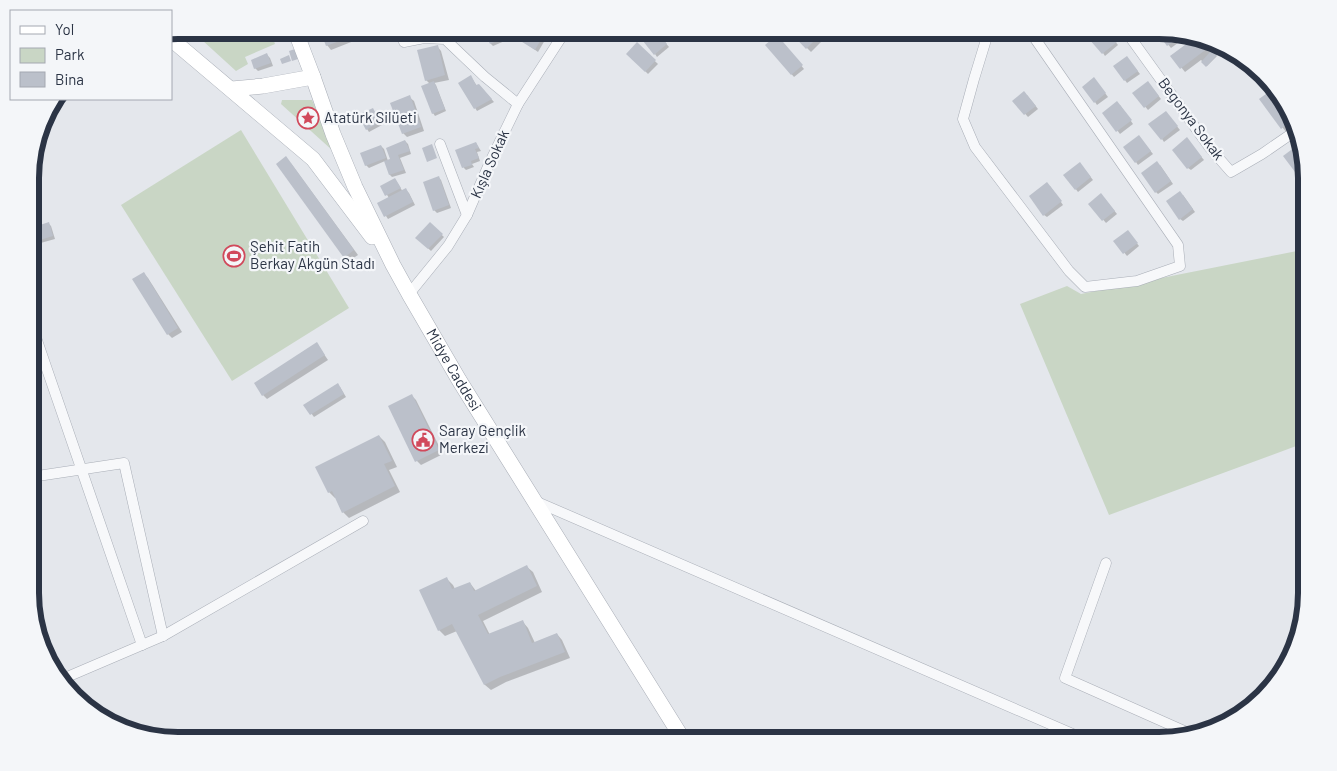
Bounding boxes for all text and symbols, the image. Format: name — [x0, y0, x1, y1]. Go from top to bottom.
legend — [10, 10, 172, 100]
text: Yol — [55, 20, 74, 38]
text: Park — [55, 45, 85, 63]
text: Bina — [55, 70, 84, 88]
street label: Begonya Sokak — [1155, 74, 1229, 164]
place icon: Atatürk Silüeti — [296, 106, 320, 130]
place label: Atatürk Silüeti — [324, 108, 417, 126]
street label: Kışla Sokak — [466, 126, 512, 201]
place label: Şehit Fatih Berkay Akgün Stadı — [250, 237, 375, 272]
sports icon: Şehit Fatih Berkay Akgün Stadı — [222, 244, 246, 268]
street label: Midye Caddesi — [423, 325, 486, 414]
place label: Saray Gençlik Merkezi — [439, 421, 527, 456]
public building icon: Saray Gençlik Merkezi — [411, 428, 435, 452]

